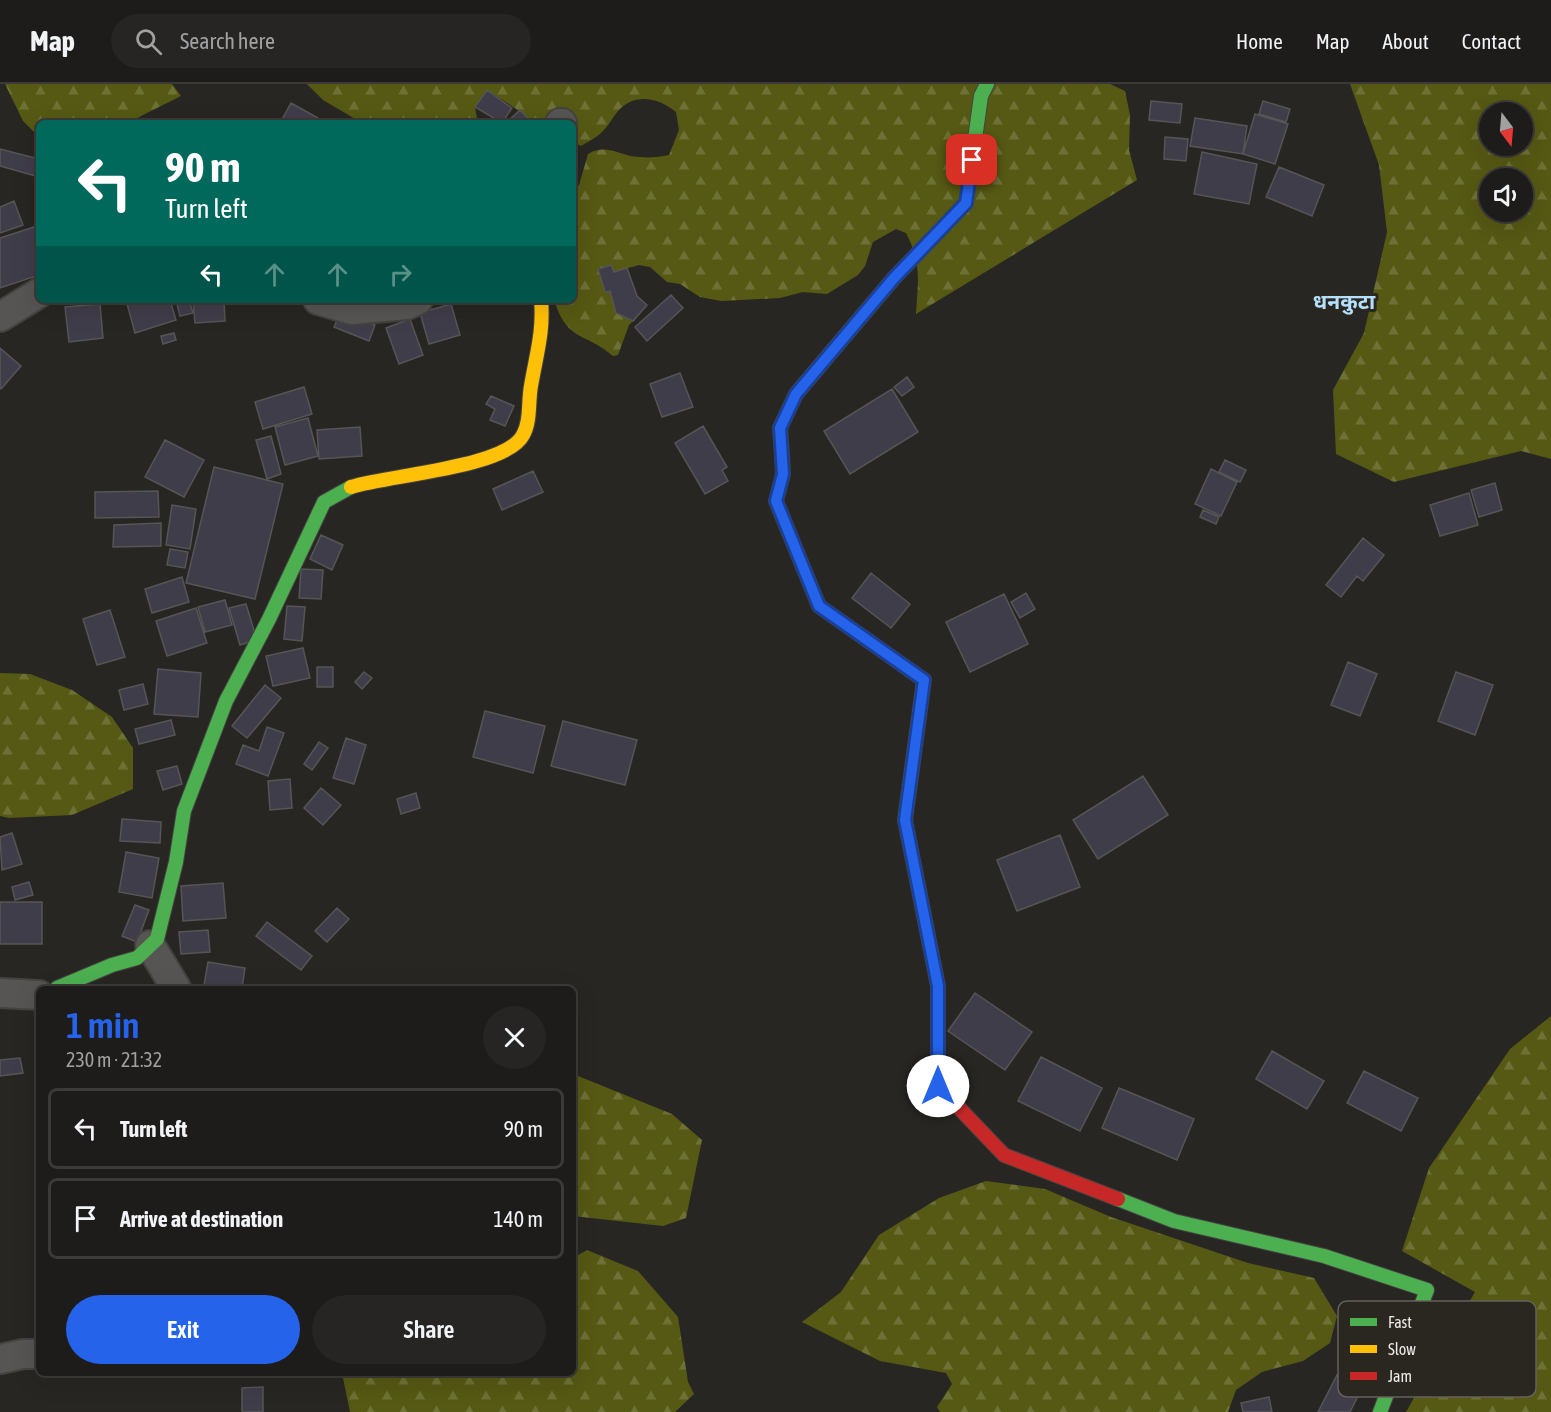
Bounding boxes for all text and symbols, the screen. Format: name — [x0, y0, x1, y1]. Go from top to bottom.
search box — [111, 14, 531, 68]
text: Map — [30, 25, 75, 57]
icon: search — [132, 25, 165, 58]
text: Search here — [180, 28, 275, 54]
text: Home — [1236, 29, 1283, 53]
text: Map — [1316, 29, 1350, 53]
text: About — [1383, 29, 1429, 53]
text: Contact — [1462, 29, 1521, 53]
north arrow — [1479, 102, 1533, 156]
map controls — [1479, 102, 1533, 222]
pin — [946, 134, 997, 185]
text: 90 m — [165, 143, 240, 191]
icon: arrive — [955, 143, 988, 176]
icon: left — [66, 144, 144, 222]
button: sound — [1479, 168, 1533, 222]
text: Turn left — [165, 193, 248, 224]
icon: left — [195, 258, 228, 291]
icon: ahead — [258, 258, 291, 291]
icon: ahead — [321, 258, 354, 291]
icon: right — [384, 258, 417, 291]
district label: धनकुटा — [1313, 289, 1376, 315]
text: 1 min — [66, 1004, 140, 1046]
button: close — [483, 1006, 546, 1069]
text: 230 m · 21:32 — [66, 1048, 162, 1071]
position arrow — [906, 1054, 970, 1118]
icon: left — [69, 1112, 102, 1145]
text: Turn left — [120, 1116, 187, 1142]
text: 90 m — [503, 1116, 543, 1142]
icon: arrive — [69, 1202, 102, 1235]
text: Arrive at destination — [120, 1206, 283, 1232]
text: 140 m — [493, 1206, 543, 1232]
button: Exit — [66, 1295, 300, 1364]
button: Share — [312, 1295, 546, 1364]
legend — [1338, 1301, 1536, 1397]
text: Fast — [1388, 1313, 1412, 1331]
text: Slow — [1388, 1340, 1416, 1358]
text: Jam — [1388, 1367, 1412, 1385]

